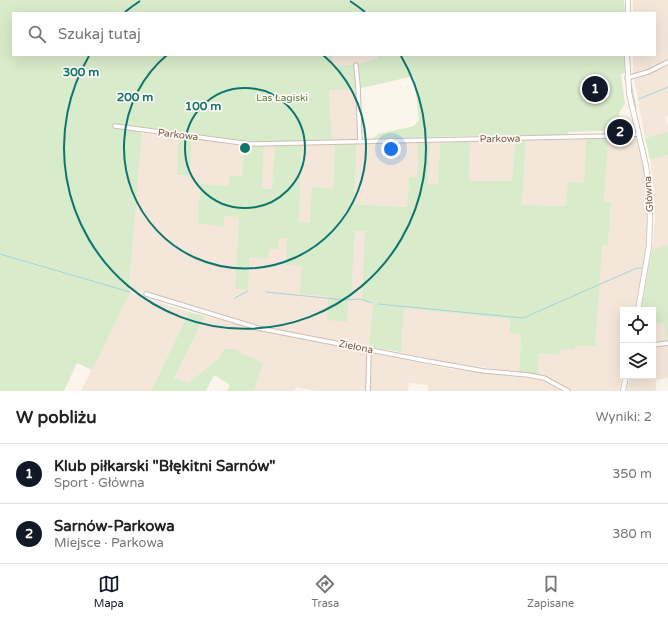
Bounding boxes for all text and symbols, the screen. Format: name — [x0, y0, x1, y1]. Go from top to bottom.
search box — [12, 12, 656, 56]
icon: search — [26, 23, 48, 45]
text: Szukaj tutaj — [58, 25, 141, 43]
text: 300 m — [63, 65, 99, 79]
pin: 1 — [582, 74, 608, 104]
text: 200 m — [117, 90, 153, 104]
park label: Las Łagiski — [256, 92, 308, 104]
text: 100 m — [185, 99, 221, 113]
pin: 2 — [607, 117, 633, 147]
street label: Parkowa — [157, 127, 199, 143]
street label: Parkowa — [480, 133, 520, 145]
your location — [381, 139, 401, 159]
centre of rings — [238, 141, 252, 155]
street label: Główna — [642, 176, 656, 212]
map controls — [620, 307, 656, 379]
button: locate — [620, 307, 656, 343]
street label: Zielona — [338, 338, 374, 356]
button: layers — [620, 343, 656, 379]
text: W pobliżu — [16, 407, 97, 428]
text: Wyniki: 2 — [596, 409, 652, 425]
text: Klub piłkarski "Błękitni Sarnów" — [54, 457, 276, 475]
text: 1 — [25, 466, 33, 482]
text: 350 m — [612, 466, 652, 482]
text: Sport · Główna — [54, 475, 145, 491]
text: Sarnów-Parkowa — [54, 517, 175, 535]
text: 2 — [25, 526, 33, 542]
text: 380 m — [612, 526, 652, 542]
text: Miejsce · Parkowa — [54, 535, 164, 551]
tab: Mapa — [94, 573, 124, 610]
tab: Trasa — [311, 573, 339, 610]
tab: Zapisane — [527, 573, 574, 610]

